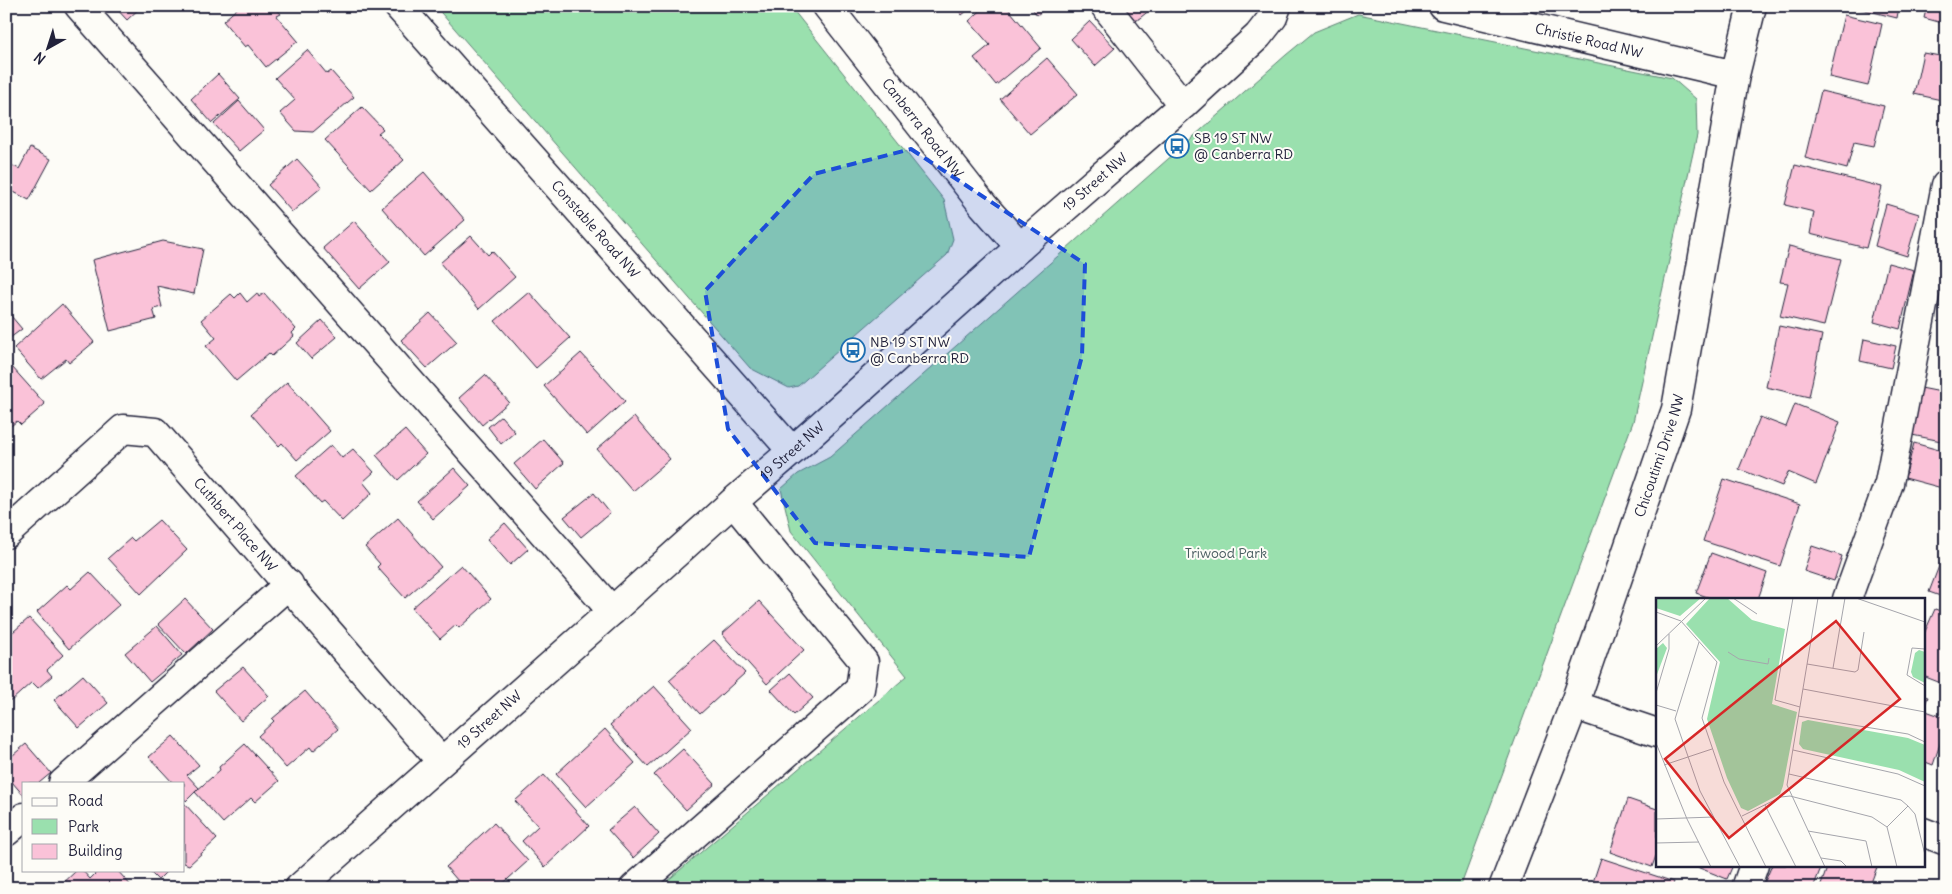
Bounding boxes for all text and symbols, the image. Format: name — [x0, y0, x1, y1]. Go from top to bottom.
street label: Christie Road NW — [1533, 19, 1645, 62]
north arrow — [22, 22, 72, 72]
text: N — [30, 48, 49, 68]
street label: Canberra Road NW — [878, 75, 967, 182]
place label: SB 19 ST NW @ Canberra RD — [1194, 129, 1293, 163]
bus stop icon: SB 19 ST NW @ Canberra RD — [1164, 133, 1190, 159]
street label: 19 Street NW — [1059, 149, 1131, 215]
street label: Constable Road NW — [548, 177, 644, 282]
place label: NB 19 ST NW @ Canberra RD — [870, 333, 969, 367]
bus stop icon: NB 19 ST NW @ Canberra RD — [840, 337, 866, 363]
street label: Chicoutimi Drive NW — [1630, 392, 1688, 520]
street label: 19 Street NW — [756, 417, 828, 484]
street label: Cuthbert Place NW — [190, 474, 281, 575]
park label: Triwood Park — [1185, 544, 1267, 562]
inset map — [1656, 598, 1924, 866]
street label: 19 Street NW — [453, 686, 525, 753]
legend — [22, 782, 185, 872]
text: Road — [68, 791, 103, 810]
text: Park — [68, 817, 99, 836]
text: Building — [68, 841, 123, 860]

